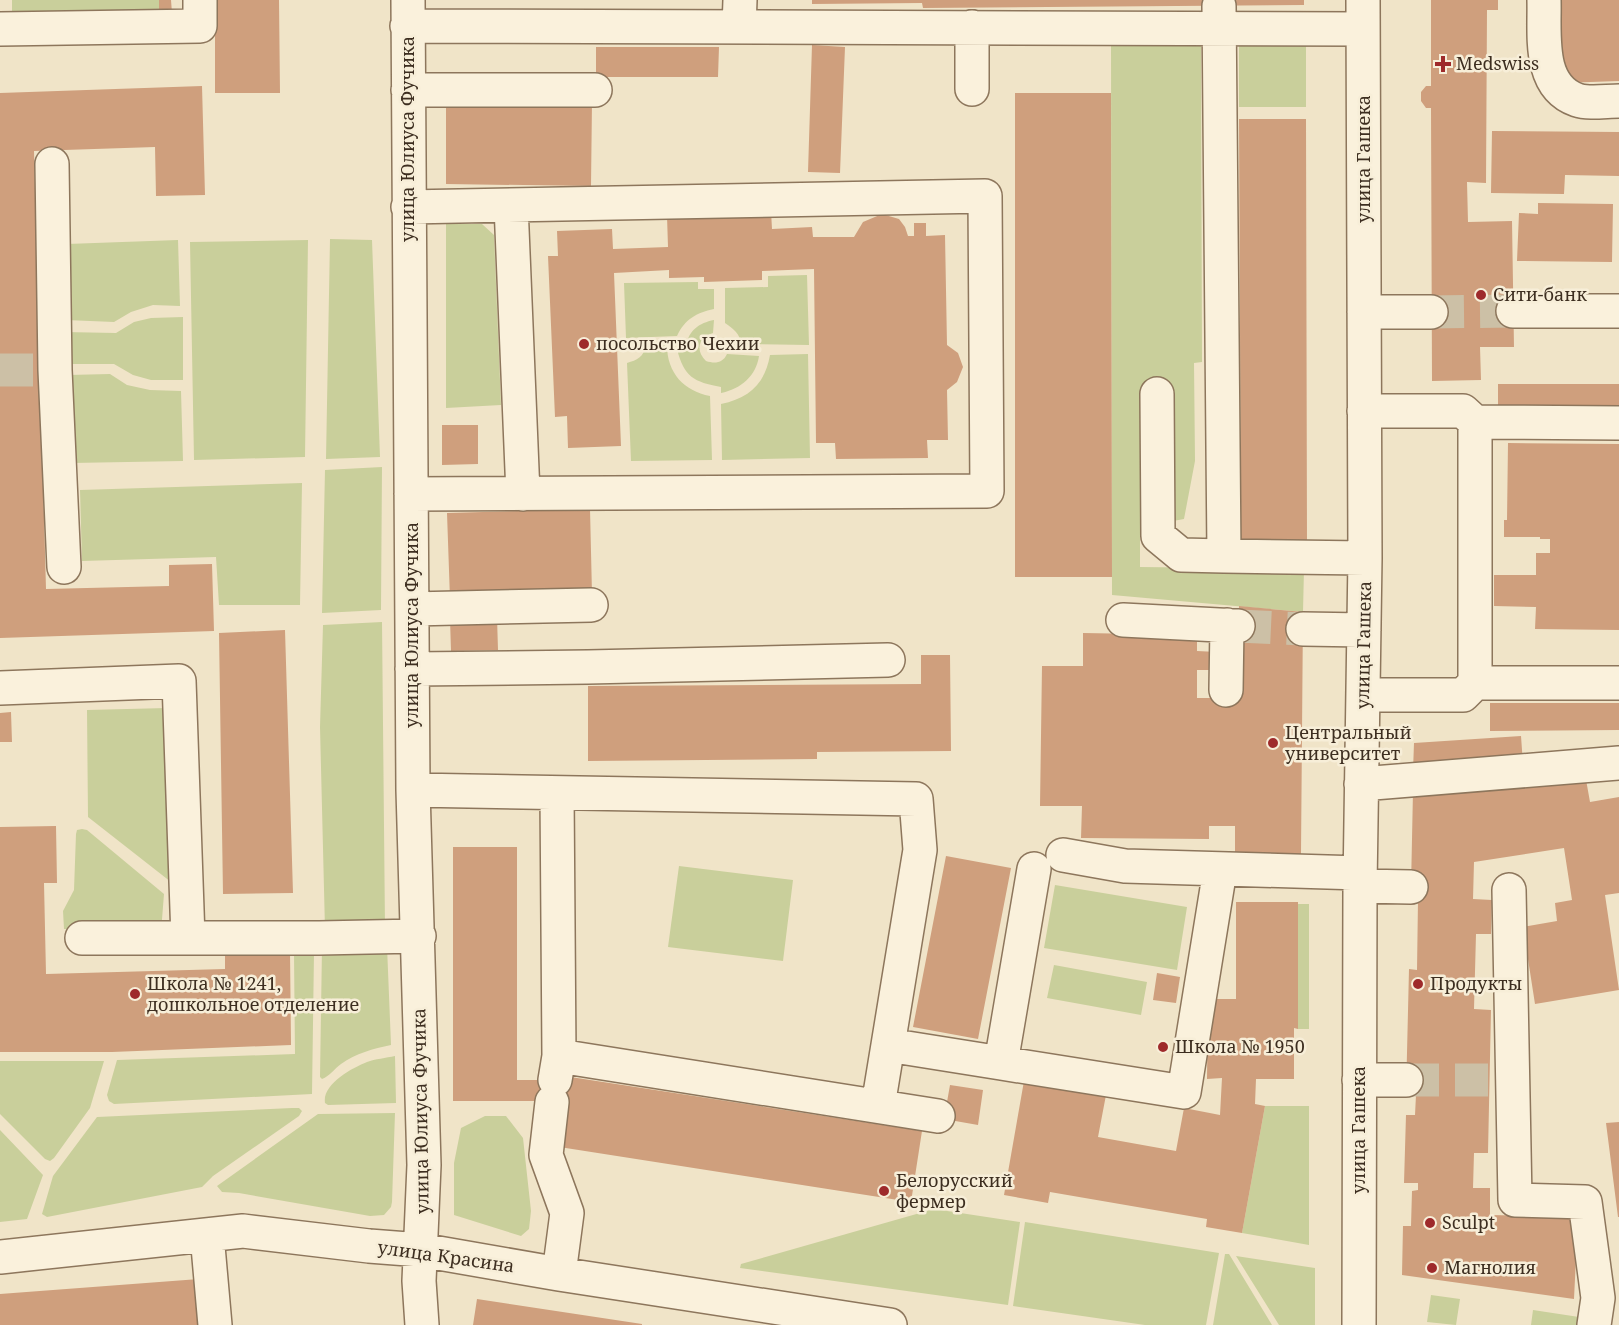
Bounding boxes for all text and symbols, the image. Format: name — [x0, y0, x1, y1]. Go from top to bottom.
street label: улица Юлиуса Фучика — [395, 36, 419, 242]
place label: Medswiss — [1456, 51, 1539, 75]
marker: Medswiss — [1434, 55, 1452, 73]
street label: улица Гашека — [1351, 95, 1375, 223]
place label: Сити-банк — [1493, 282, 1587, 306]
marker: Сити-банк — [1474, 288, 1488, 302]
place label: посольство Чехии — [596, 331, 760, 355]
marker: посольство Чехии — [577, 337, 591, 351]
street label: улица Юлиуса Фучика — [399, 522, 423, 728]
street label: улица Гашека — [1350, 581, 1376, 709]
place label: Центральный университет — [1285, 720, 1412, 765]
marker: Центральный университет — [1266, 736, 1280, 750]
place label: Школа № 1241, дошкольное отделение — [147, 971, 359, 1016]
place label: Продукты — [1430, 971, 1523, 995]
marker: Продукты — [1411, 977, 1425, 991]
marker: Школа № 1241, дошкольное отделение — [128, 987, 142, 1001]
street label: улица Юлиуса Фучика — [406, 1008, 434, 1214]
place label: Школа № 1950 — [1175, 1034, 1305, 1058]
marker: Школа № 1950 — [1156, 1040, 1170, 1054]
street label: улица Гашека — [1346, 1066, 1370, 1194]
place label: Белорусский фермер — [896, 1168, 1013, 1213]
marker: Белорусский фермер — [877, 1184, 891, 1198]
place label: Sculpt — [1442, 1210, 1495, 1234]
marker: Sculpt — [1423, 1216, 1437, 1230]
street label: улица Красина — [376, 1235, 516, 1277]
place label: Магнолия — [1444, 1255, 1536, 1279]
marker: Магнолия — [1425, 1261, 1439, 1275]

